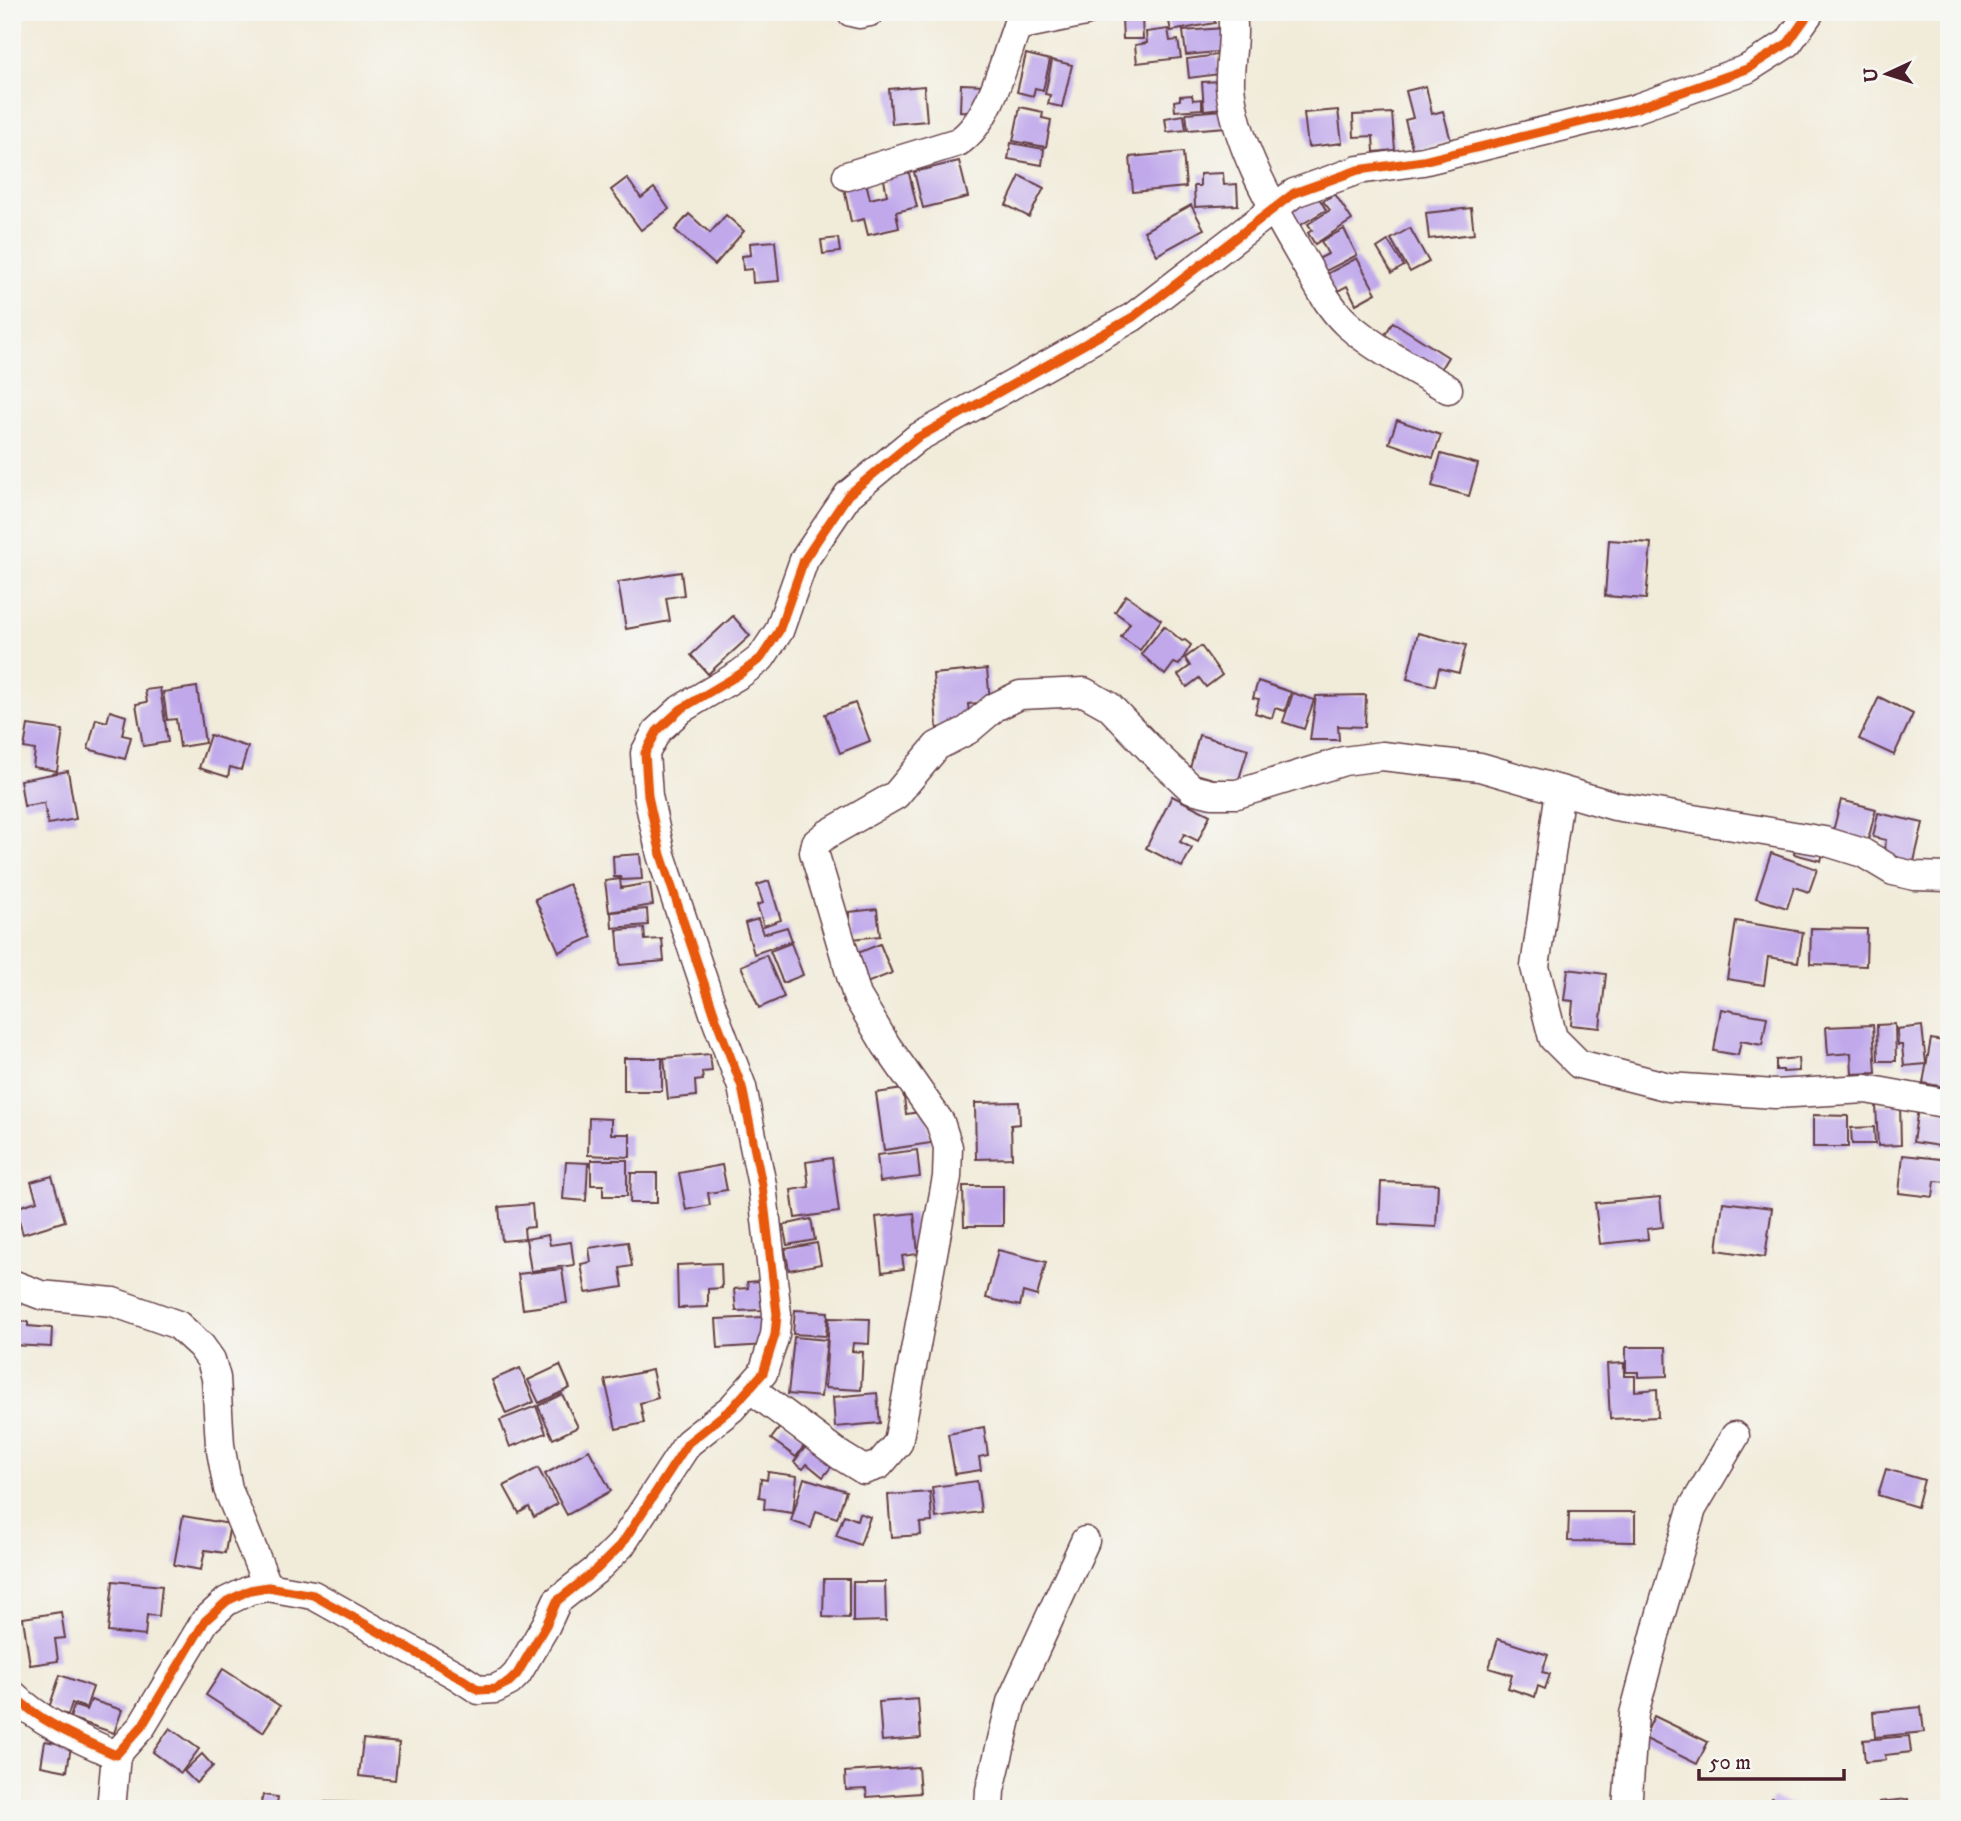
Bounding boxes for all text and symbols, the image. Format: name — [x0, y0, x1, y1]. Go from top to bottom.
north arrow — [1853, 38, 1923, 108]
text: U — [1860, 67, 1884, 83]
scale bar — [1699, 1737, 1844, 1781]
text: 50 m — [1709, 1750, 1751, 1776]

